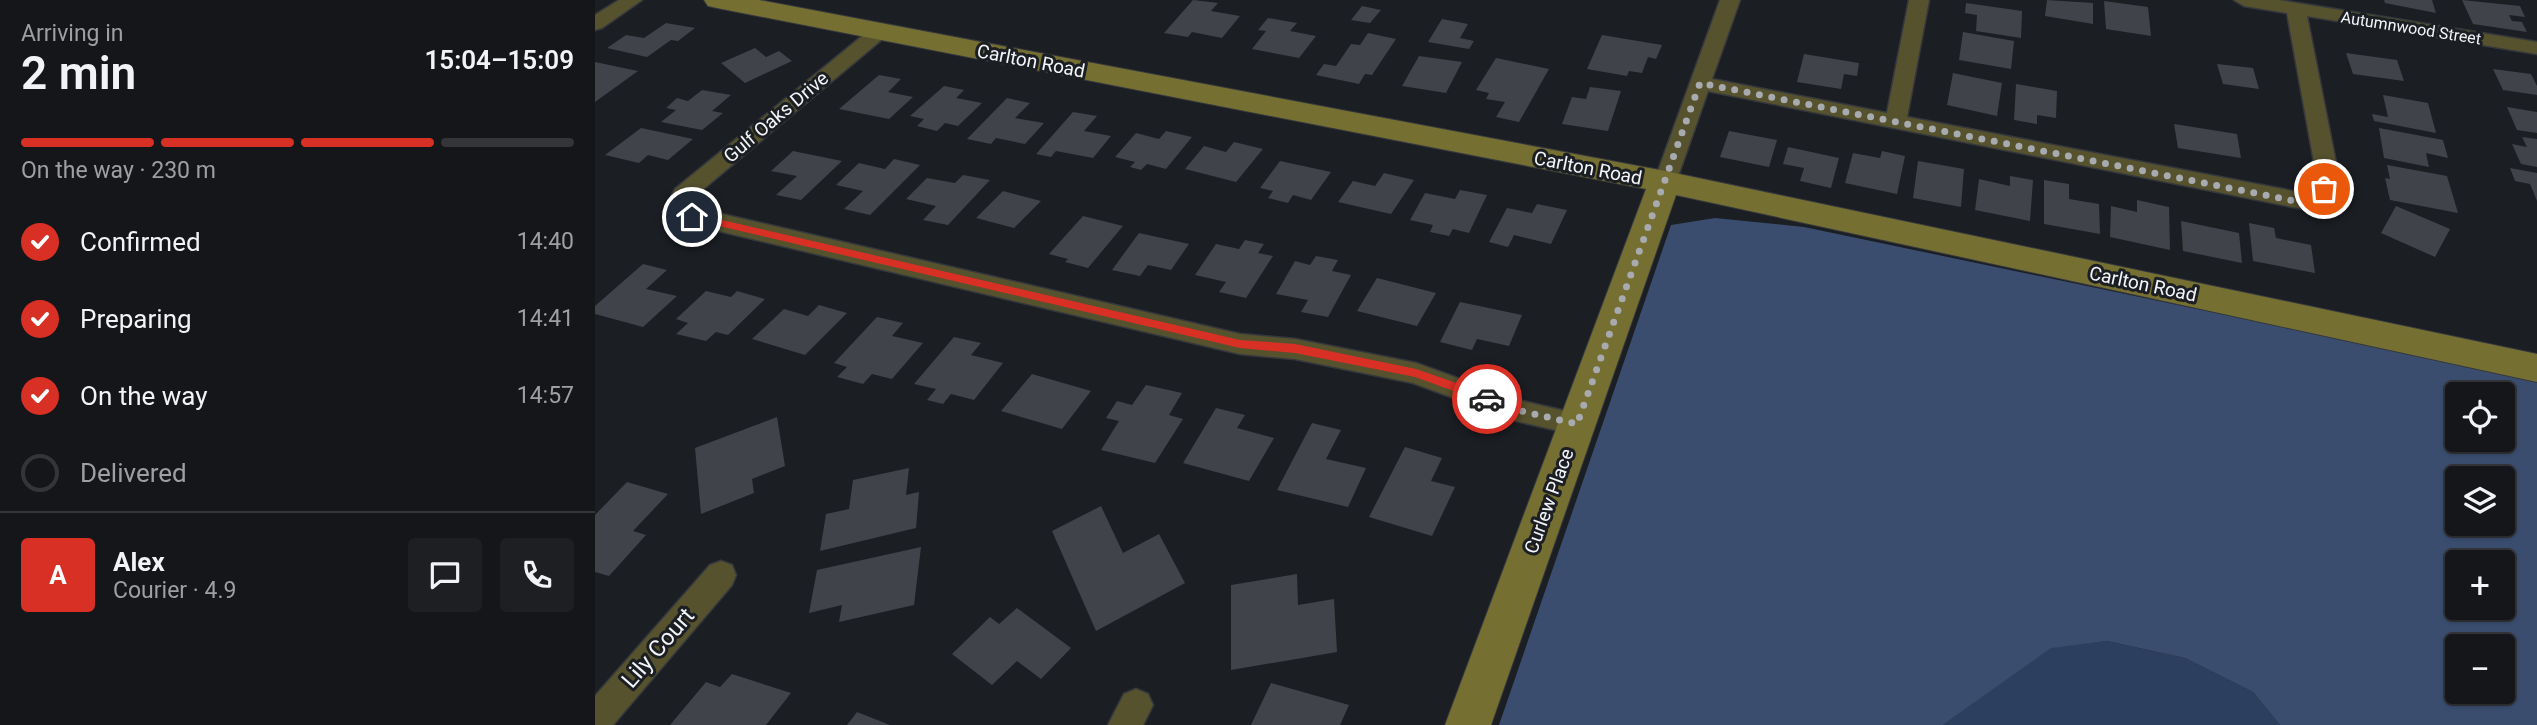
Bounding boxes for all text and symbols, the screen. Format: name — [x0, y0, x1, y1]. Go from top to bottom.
street label: Autumnwood Street — [2340, 8, 2482, 48]
text: Arriving in — [21, 20, 124, 47]
street label: Carlton Road — [975, 39, 1087, 83]
text: 15:04–15:09 — [424, 45, 574, 75]
text: 2 min — [21, 46, 136, 100]
street label: Gulf Oaks Drive — [719, 67, 833, 167]
street label: Carlton Road — [1532, 146, 1644, 190]
text: On the way · 230 m — [21, 157, 216, 184]
pin — [2294, 159, 2354, 219]
icon: bag — [2305, 170, 2343, 208]
pin — [662, 187, 722, 247]
icon: home — [673, 198, 711, 236]
icon: check — [21, 223, 59, 261]
text: Confirmed — [80, 227, 201, 257]
text: 14:40 — [517, 228, 574, 255]
street label: Carlton Road — [2087, 261, 2199, 307]
icon: check — [21, 300, 59, 338]
text: Preparing — [80, 304, 192, 334]
text: 14:41 — [517, 305, 574, 332]
courier — [1452, 364, 1522, 434]
icon: check — [21, 377, 59, 415]
icon: car — [1468, 380, 1506, 418]
text: On the way — [80, 381, 208, 411]
text: 14:57 — [517, 382, 574, 409]
map controls — [2445, 382, 2515, 704]
button: locate — [2445, 382, 2515, 452]
street label: Curlew Place — [1519, 445, 1579, 557]
text: Delivered — [80, 458, 187, 488]
button: layers — [2445, 466, 2515, 536]
button: chat — [408, 538, 482, 612]
button: phone — [500, 538, 574, 612]
text: Alex — [113, 547, 165, 577]
button: + — [2445, 550, 2515, 620]
text: A — [49, 560, 67, 590]
text: Courier · 4.9 — [113, 577, 236, 604]
street label: Lily Court — [616, 603, 700, 693]
button: − — [2445, 634, 2515, 704]

